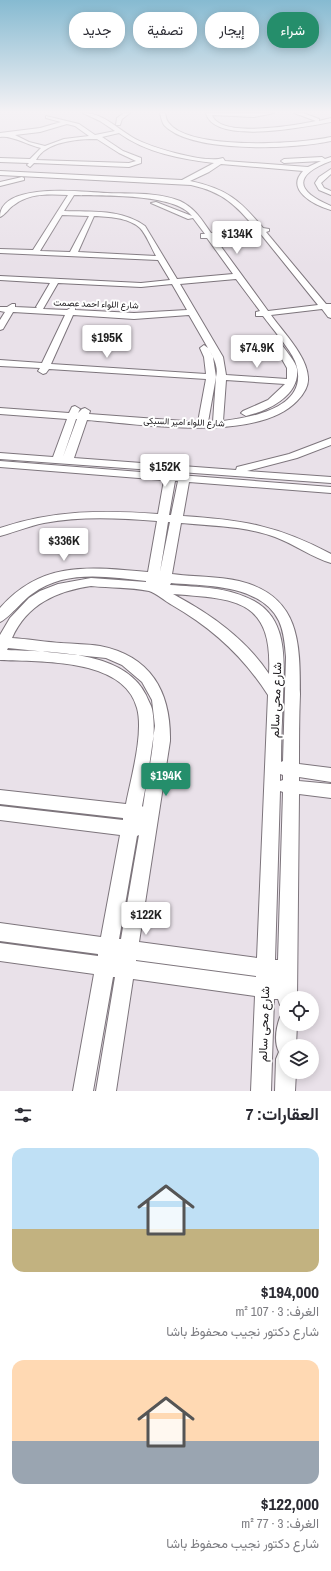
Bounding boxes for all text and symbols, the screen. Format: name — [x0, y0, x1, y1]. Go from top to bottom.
chip: جديد — [69, 12, 125, 48]
chip: تصفية — [133, 12, 197, 48]
chip: إيجار — [205, 12, 259, 48]
chip: شراء — [267, 12, 319, 48]
pin: $134K — [209, 221, 265, 255]
text: $134K — [221, 225, 253, 242]
street label: شارع اللواء احمد عصمت — [53, 297, 139, 311]
pin: $195K — [79, 325, 135, 359]
text: $195K — [91, 329, 123, 346]
pin: $74.9K — [224, 335, 290, 369]
text: $74.9K — [240, 339, 274, 356]
street label: شارع اللواء امير السبكى — [143, 415, 225, 429]
pin: $152K — [137, 454, 193, 488]
text: $152K — [149, 458, 181, 475]
pin: $336K — [36, 528, 92, 562]
text: $336K — [48, 532, 80, 549]
street label: شارع محى سالم — [267, 662, 286, 738]
pin: $194K — [138, 763, 194, 797]
text: $194K — [150, 767, 182, 784]
pin: $122K — [118, 902, 174, 936]
text: $122K — [130, 906, 162, 923]
street label: شارع محى سالم — [255, 986, 274, 1062]
map controls — [279, 991, 319, 1079]
button: locate — [279, 991, 319, 1031]
button: layers — [279, 1039, 319, 1079]
text: العقارات: 7 — [246, 1102, 319, 1125]
icon: filters — [12, 1104, 34, 1126]
icon: home — [130, 1174, 202, 1246]
text: $194,000 — [261, 1280, 319, 1303]
text: الغرف: 3 · 107 m² — [235, 1303, 319, 1320]
text: شارع دكتور نجيب محفوظ باشا — [166, 1323, 319, 1340]
icon: home — [130, 1386, 202, 1458]
text: $122,000 — [261, 1492, 319, 1515]
text: الغرف: 3 · 77 m² — [241, 1515, 319, 1532]
text: شارع دكتور نجيب محفوظ باشا — [166, 1535, 319, 1552]

